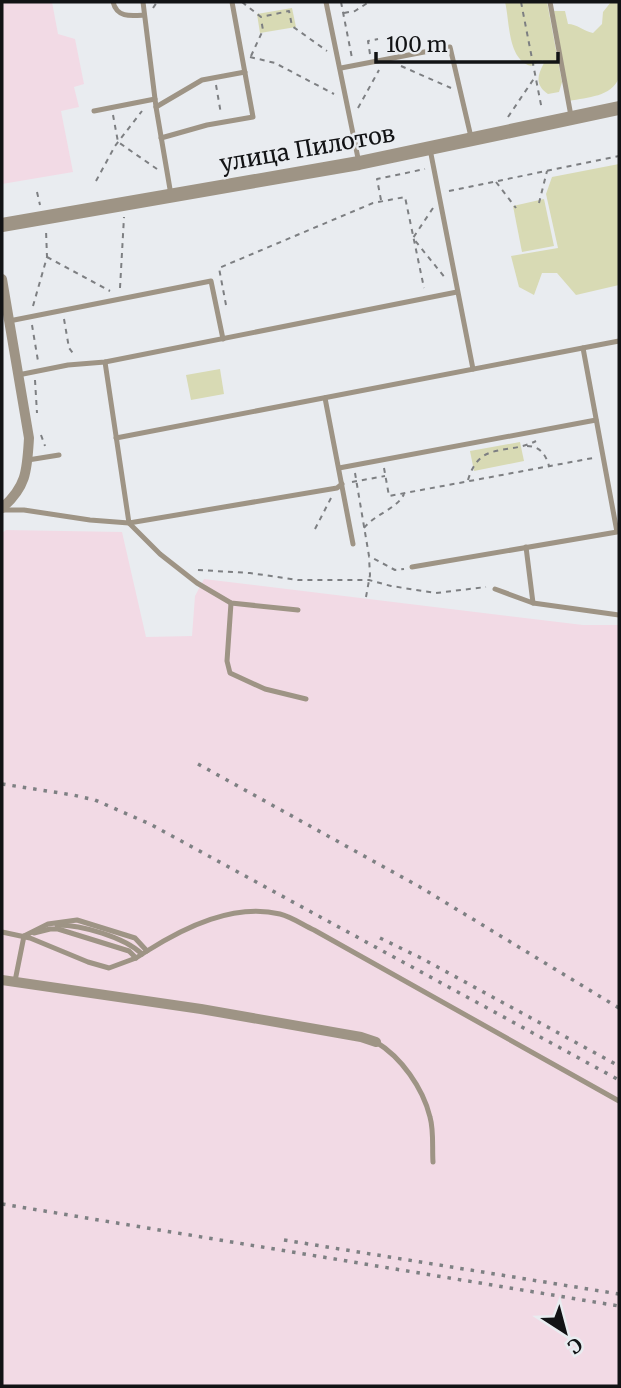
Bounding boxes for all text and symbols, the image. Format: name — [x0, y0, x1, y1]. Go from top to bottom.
scale bar — [376, 21, 558, 65]
text: 100 m — [386, 31, 448, 58]
street label: улица Пилотов — [217, 118, 397, 178]
north arrow — [530, 1297, 600, 1367]
text: С — [563, 1332, 587, 1359]

